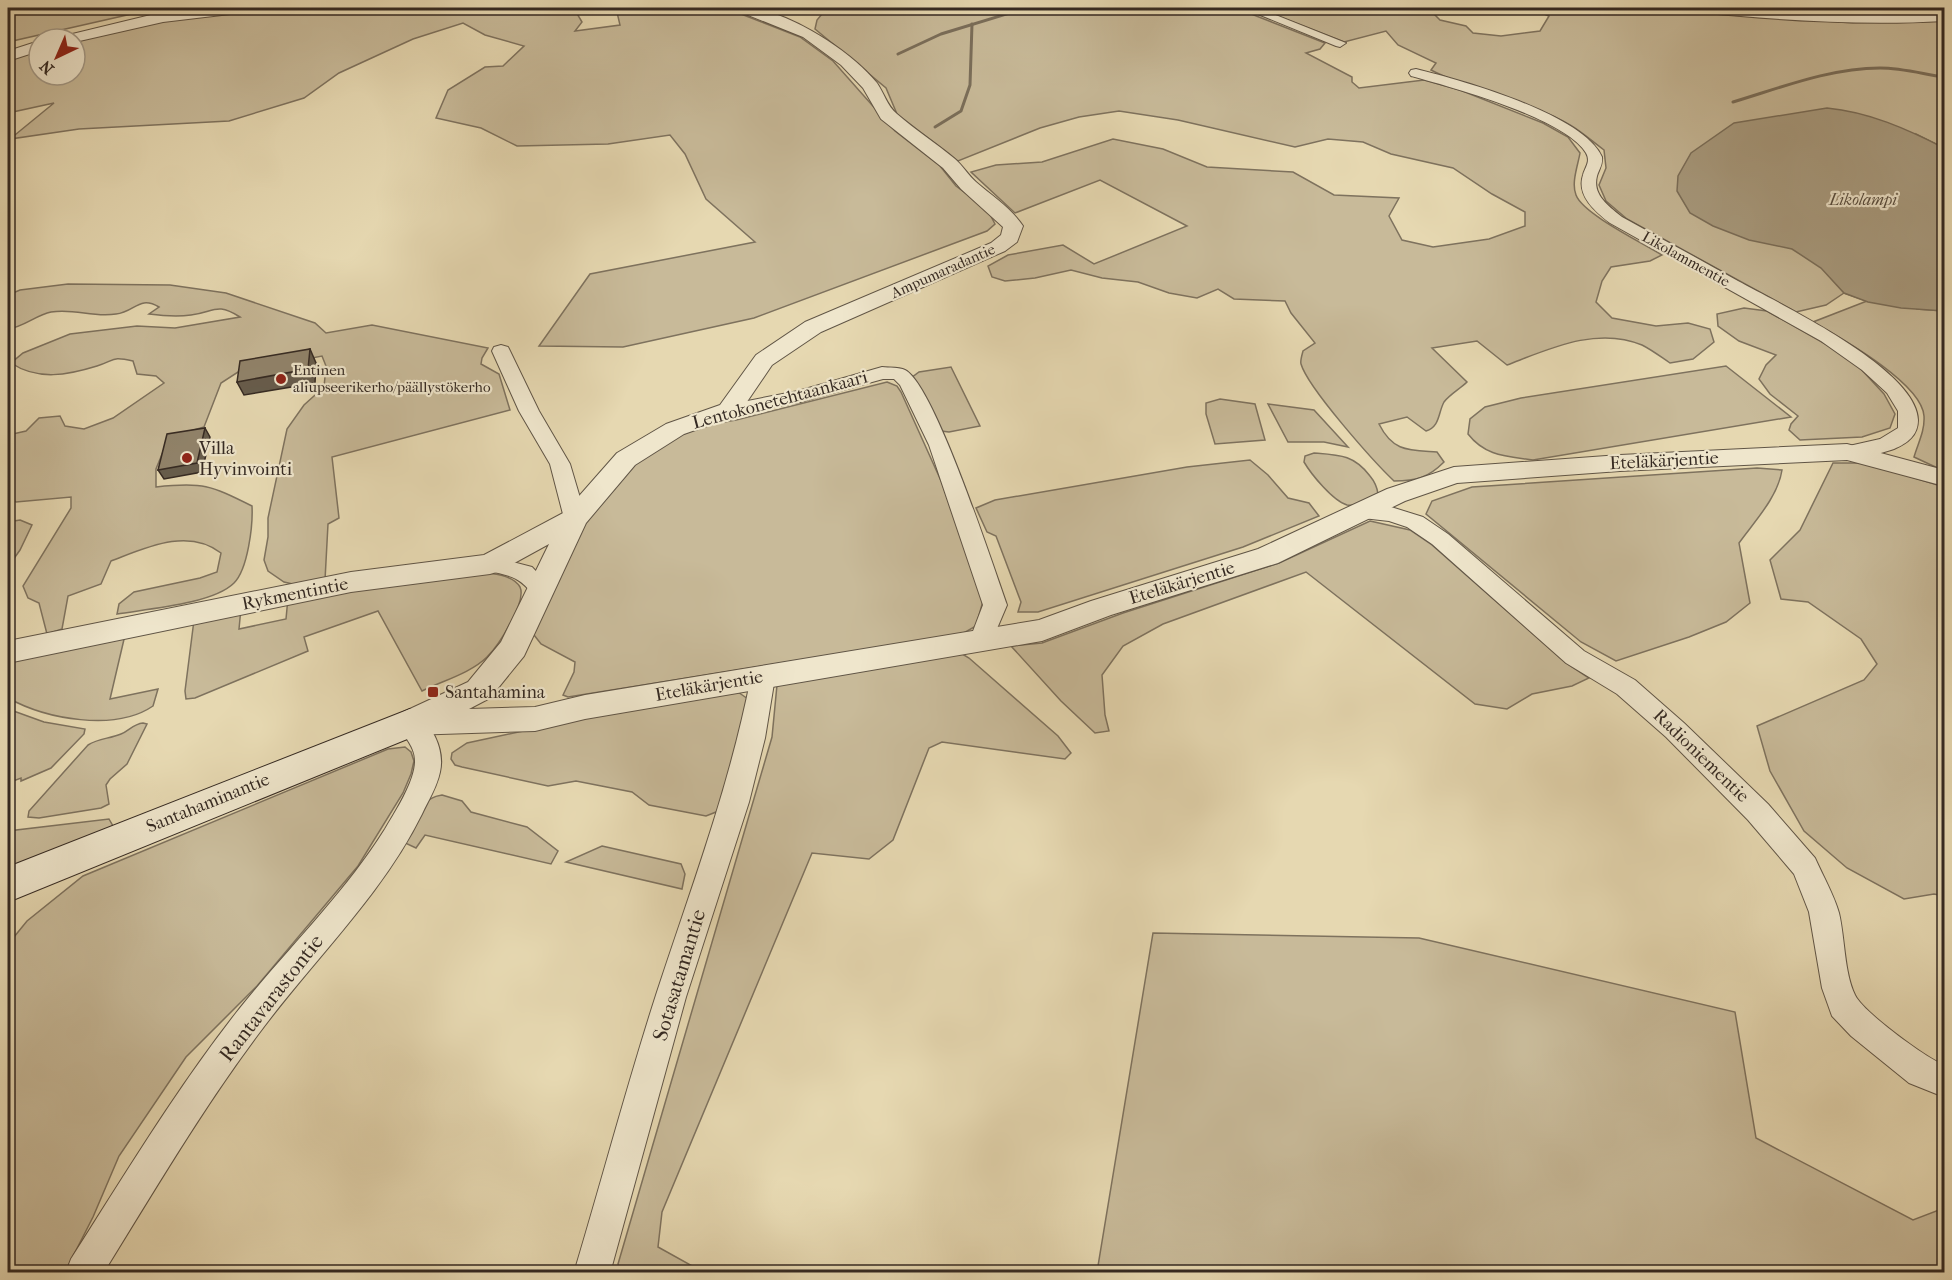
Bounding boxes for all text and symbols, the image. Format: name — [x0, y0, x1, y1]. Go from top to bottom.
north arrow — [27, 27, 87, 87]
text: N — [35, 56, 58, 78]
water label: Likolampi — [1828, 190, 1898, 209]
street label: Likolammentie — [1639, 227, 1734, 291]
street label: Ampumaradantie — [887, 240, 998, 302]
place label: Entinen aliupseerikerho/päällystökerho — [293, 361, 491, 396]
street label: Lentokonetehtaankaari — [690, 366, 870, 433]
marker: Entinen aliupseerikerho/päällystökerho — [274, 372, 288, 386]
place label: Villa Hyvinvointi — [198, 438, 293, 480]
street label: Eteläkärjentie — [1609, 448, 1719, 474]
marker: Villa Hyvinvointi — [180, 451, 194, 465]
street label: Eteläkärjentie — [1127, 557, 1237, 609]
street label: Rykmentintie — [240, 573, 350, 615]
street label: Eteläkärjentie — [653, 666, 765, 706]
place label: Santahamina — [445, 682, 546, 703]
marker: Santahamina — [426, 685, 440, 699]
street label: Radioniementie — [1649, 705, 1753, 807]
street label: Santahaminantie — [143, 769, 273, 837]
street label: Sotasatamantie — [648, 906, 710, 1044]
street label: Rantavarastontie — [214, 930, 328, 1066]

